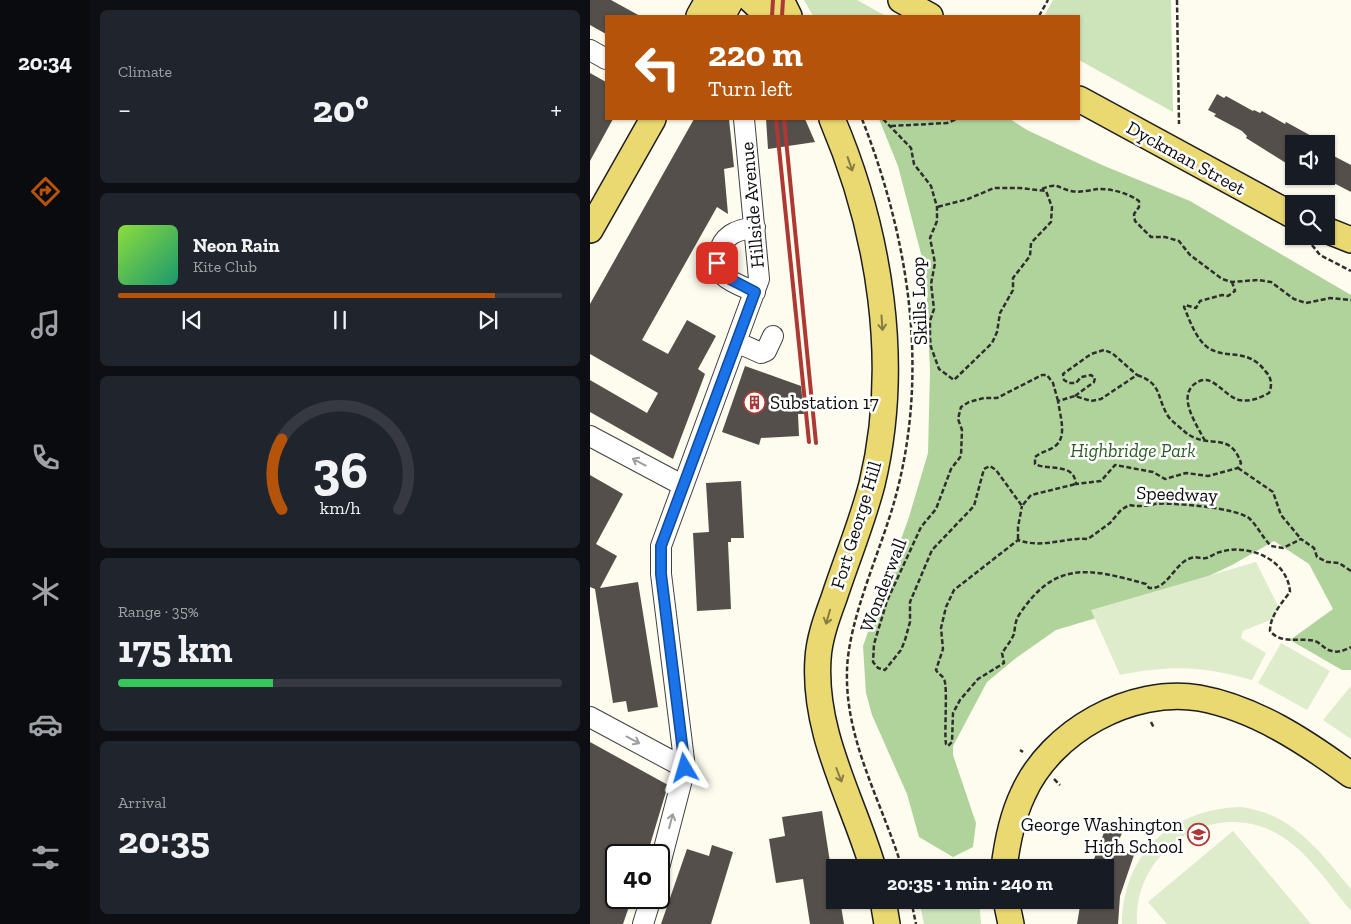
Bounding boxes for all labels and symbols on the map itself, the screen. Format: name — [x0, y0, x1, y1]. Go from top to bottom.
street label: Dyckman Street — [1123, 116, 1249, 200]
street label: Hillside Avenue — [735, 141, 769, 269]
one-way arrow — [846, 156, 855, 171]
pin — [696, 242, 738, 284]
street label: Skills Loop — [906, 256, 932, 346]
one-way arrow — [877, 315, 886, 331]
building icon: Substation 17 — [742, 390, 766, 414]
place label: Substation 17 — [770, 391, 879, 414]
park label: Highbridge Park — [1070, 439, 1196, 462]
one-way arrow — [632, 457, 647, 467]
street label: Fort George Hill — [826, 458, 886, 592]
street label: Speedway — [1136, 481, 1219, 507]
street label: Wonderwall — [855, 535, 911, 635]
one-way arrow — [822, 609, 832, 625]
one-way arrow — [625, 736, 640, 745]
position arrow — [658, 741, 710, 793]
one-way arrow — [835, 767, 845, 782]
one-way arrow — [667, 813, 676, 829]
place label: George Washington High School — [1021, 813, 1183, 858]
school or university icon: George Washington High School — [1187, 823, 1211, 847]
speed limit sign: 40 — [605, 844, 670, 909]

